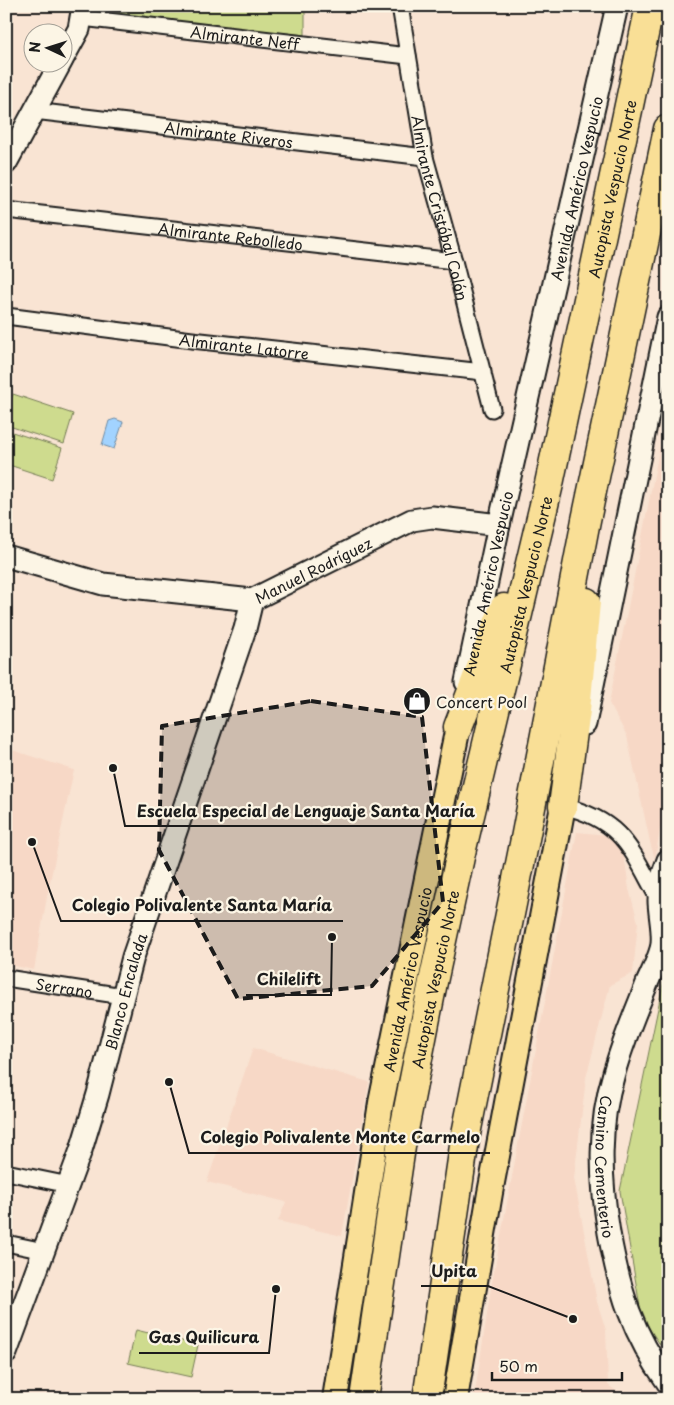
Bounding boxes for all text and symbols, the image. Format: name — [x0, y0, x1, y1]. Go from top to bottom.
street label: Almirante Neff — [189, 19, 302, 55]
north arrow — [22, 22, 72, 72]
text: N — [24, 41, 45, 53]
street label: Avenida Américo Vespucio — [544, 94, 608, 282]
street label: Autopista Vespucio Norte — [581, 97, 641, 280]
street label: Almirante Cristóbal Colón — [407, 113, 475, 303]
street label: Almirante Riveros — [163, 115, 294, 153]
street label: Almirante Rebolledo — [157, 216, 304, 255]
street label: Almirante Latorre — [178, 327, 310, 364]
street label: Avenida Américo Vespucio — [456, 489, 518, 678]
street label: Autopista Vespucio Norte — [493, 493, 557, 675]
street label: Manuel Rodríguez — [251, 531, 375, 608]
shop icon: Concert Pool — [402, 686, 432, 716]
place label: Concert Pool — [436, 690, 527, 713]
callout: Escuela Especial de Lenguaje Santa María — [125, 795, 487, 826]
text: Escuela Especial de Lenguaje Santa María — [137, 798, 475, 822]
street label: Avenida Américo Vespucio — [376, 885, 437, 1074]
street label: Autopista Vespucio Norte — [405, 888, 464, 1070]
callout: Colegio Polivalente Santa María — [61, 890, 343, 921]
text: Colegio Polivalente Santa María — [72, 892, 332, 916]
street label: Blanco Encalada — [98, 929, 152, 1053]
callout: Chilelift — [246, 964, 331, 995]
text: Chilelift — [257, 966, 321, 990]
street label: Serrano — [34, 971, 94, 1003]
street label: Camino Cementerio — [591, 1094, 621, 1240]
callout: Colegio Polivalente Monte Carmelo — [189, 1122, 490, 1153]
text: Colegio Polivalente Monte Carmelo — [200, 1124, 480, 1148]
callout: Upita — [421, 1255, 488, 1286]
text: Upita — [431, 1258, 477, 1282]
callout: Gas Quilicura — [139, 1322, 269, 1353]
text: Gas Quilicura — [149, 1324, 259, 1348]
scale bar — [492, 1350, 622, 1382]
text: 50 m — [499, 1354, 538, 1377]

